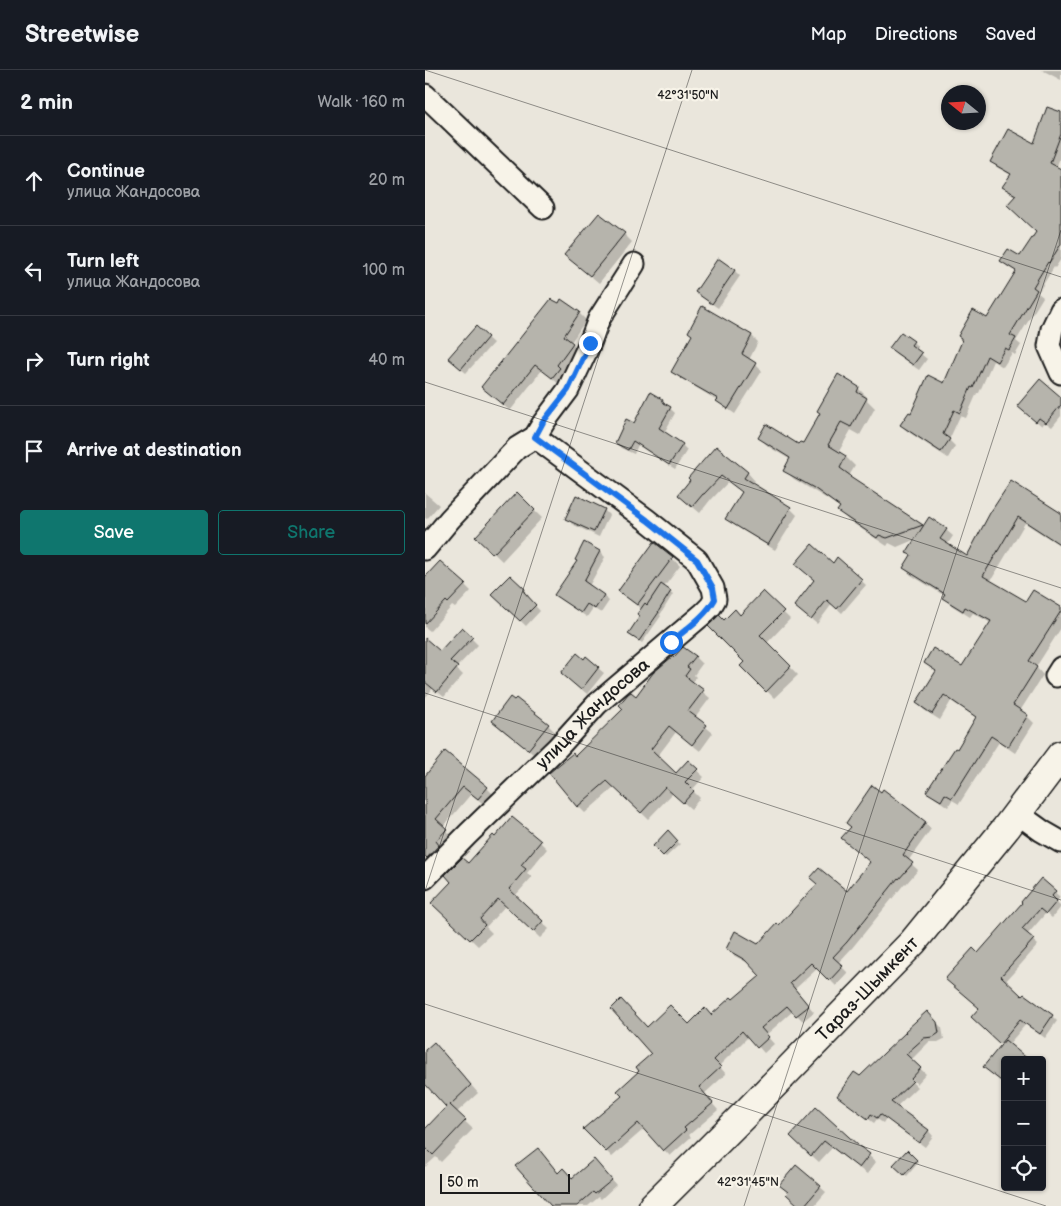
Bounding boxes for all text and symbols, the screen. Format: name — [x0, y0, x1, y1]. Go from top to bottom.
text: Streetwise — [25, 20, 139, 49]
text: Map — [811, 24, 847, 45]
text: Directions — [875, 24, 957, 45]
text: Saved — [985, 24, 1036, 45]
north arrow — [941, 85, 986, 130]
text: 42°31'50"N — [657, 88, 719, 103]
text: 2 min — [20, 90, 73, 115]
text: Walk · 160 m — [317, 93, 405, 112]
text: Continue — [67, 160, 145, 183]
icon: ahead — [20, 167, 48, 195]
text: 20 m — [369, 171, 405, 190]
text: улица Жандосова — [67, 183, 200, 202]
text: Turn left — [67, 250, 139, 273]
icon: left — [20, 257, 48, 285]
text: 100 m — [362, 261, 405, 280]
text: улица Жандосова — [67, 273, 200, 292]
route end — [579, 332, 602, 355]
icon: right — [20, 347, 48, 375]
text: Turn right — [67, 349, 150, 372]
text: 40 m — [368, 351, 405, 370]
icon: arrive — [20, 437, 48, 465]
text: Arrive at destination — [67, 439, 242, 462]
button: Save — [20, 510, 208, 555]
button: Share — [218, 510, 405, 555]
route start — [660, 631, 683, 654]
street label: улица Жандосова — [532, 654, 654, 773]
street label: Тараз-Шымкент — [812, 932, 924, 1046]
map controls — [1001, 1056, 1046, 1191]
button: + — [1001, 1056, 1046, 1101]
button: − — [1001, 1101, 1046, 1146]
button: locate — [1001, 1146, 1046, 1191]
scale bar — [440, 1171, 570, 1194]
text: 50 m — [447, 1174, 479, 1191]
text: 42°31'45"N — [717, 1175, 779, 1190]

